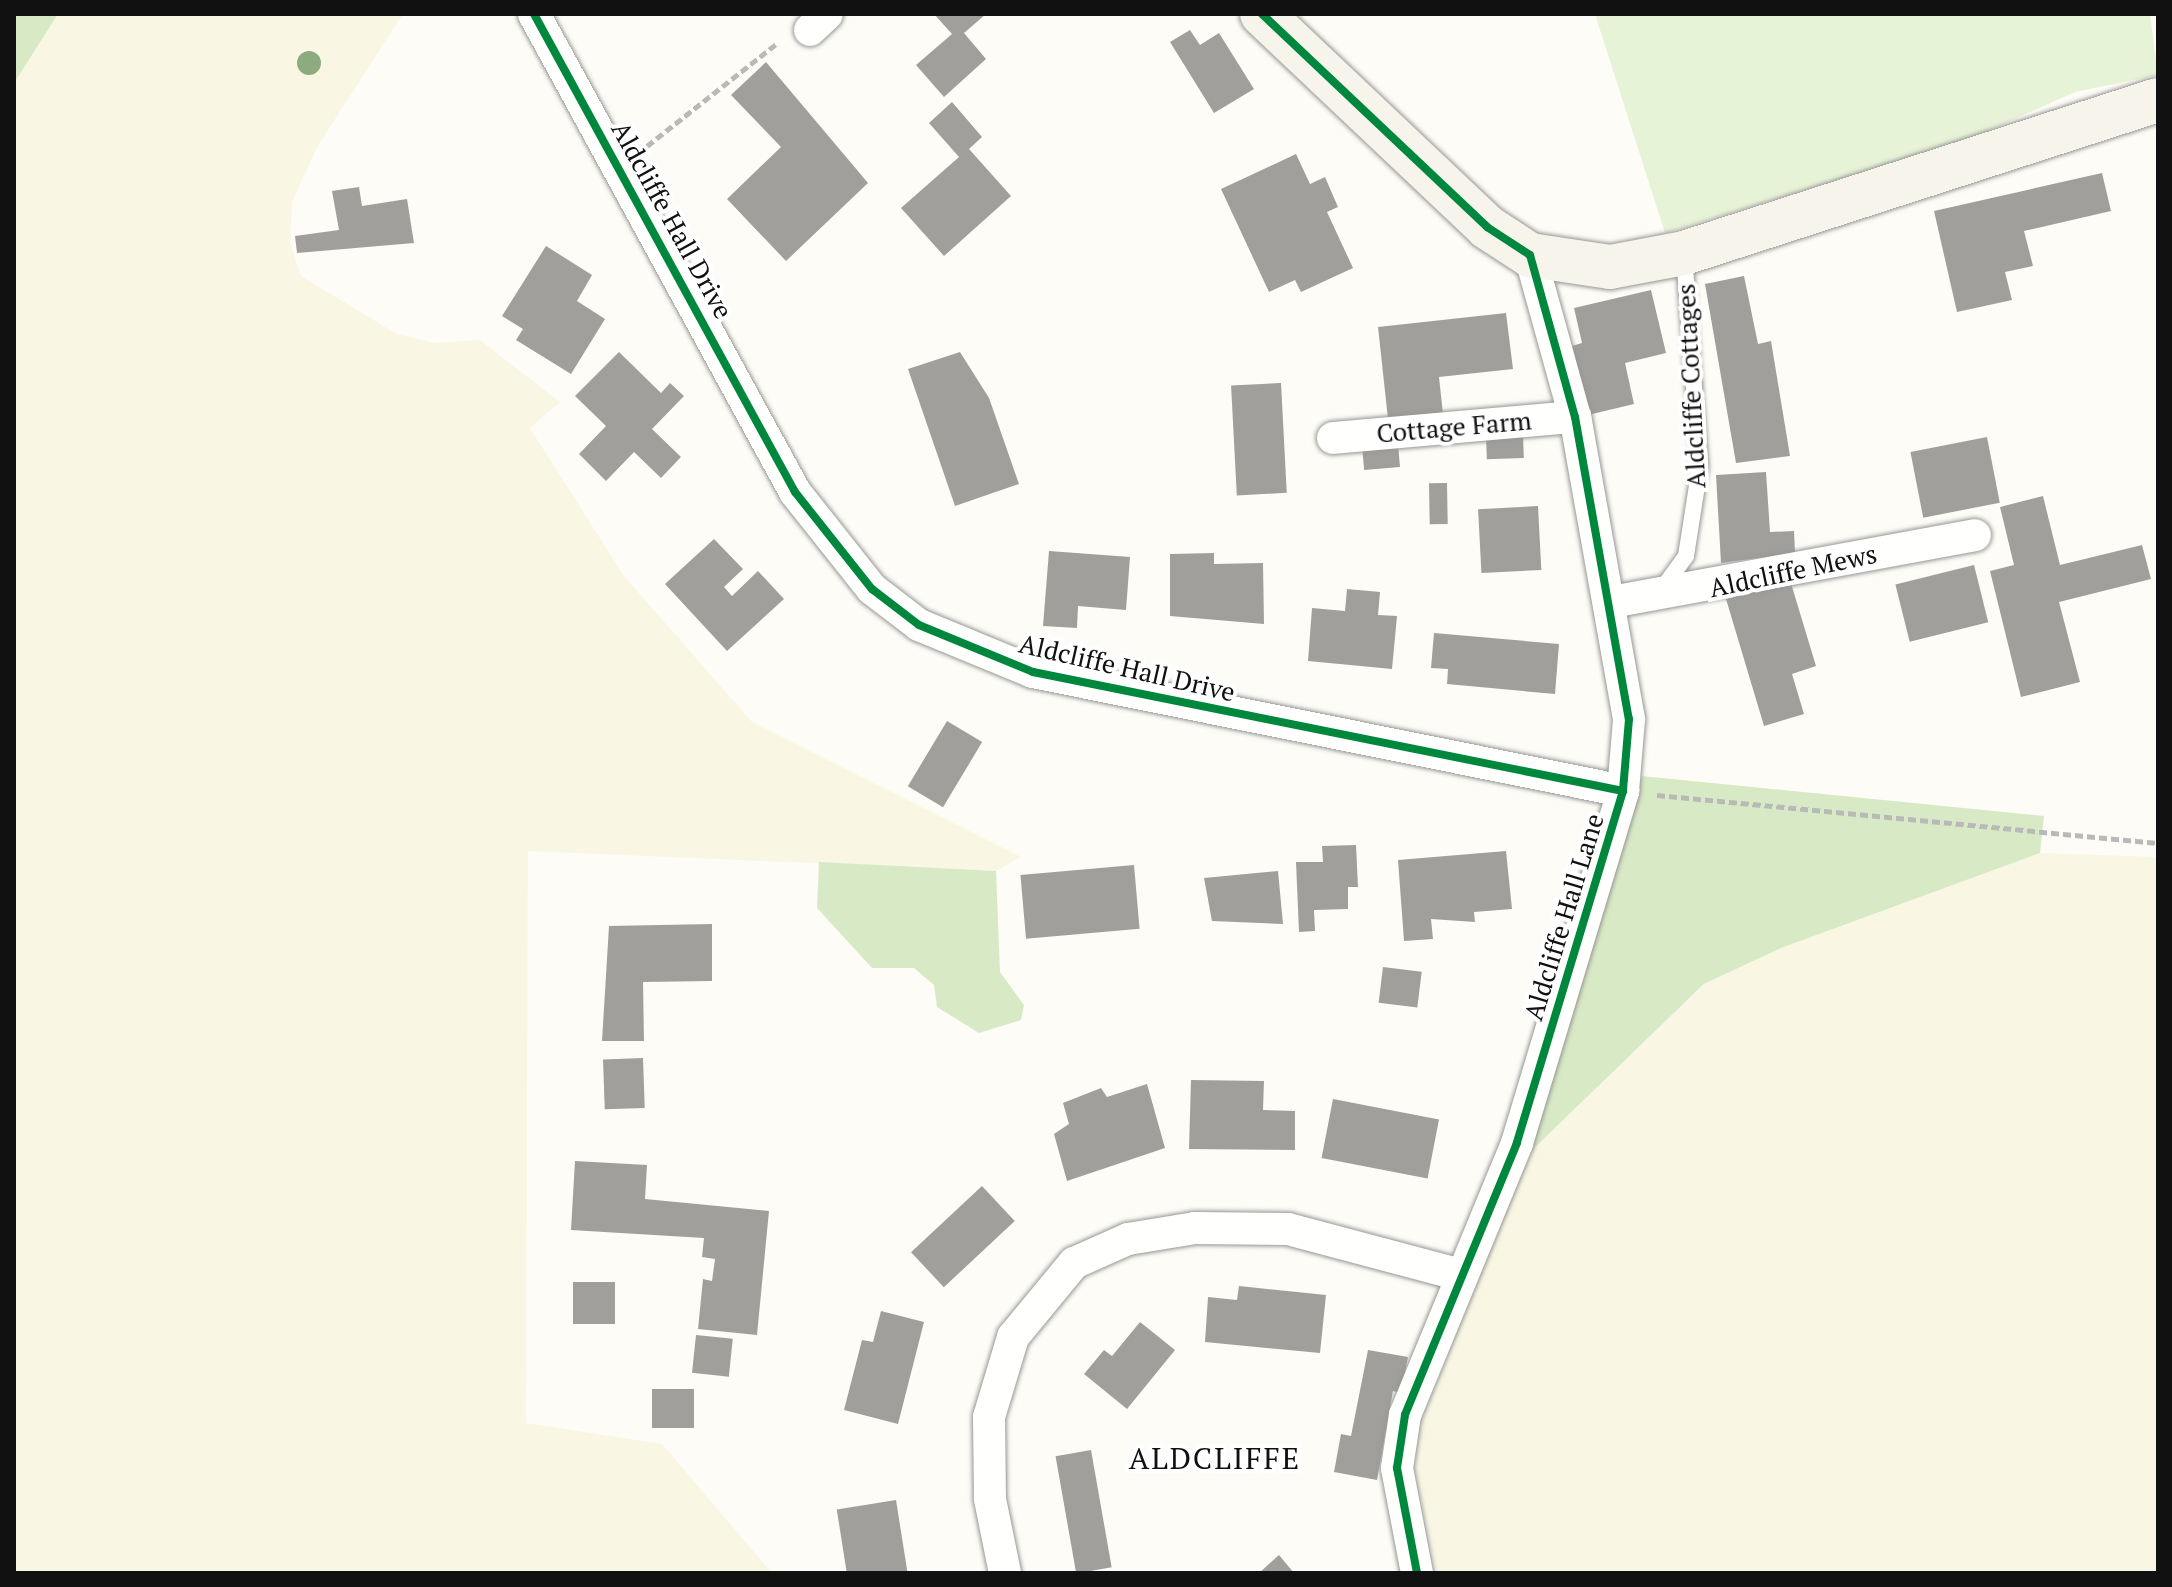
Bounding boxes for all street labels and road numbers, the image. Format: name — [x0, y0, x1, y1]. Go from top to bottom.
street label: Aldcliffe Hall Drive — [605, 116, 739, 324]
street label: Aldcliffe Cottages — [1670, 283, 1712, 489]
street label: Cottage Farm — [1375, 405, 1533, 449]
street label: Aldcliffe Mews — [1706, 538, 1880, 604]
street label: Aldcliffe Hall Drive — [1016, 628, 1238, 708]
street label: Aldcliffe Hall Lane — [1518, 810, 1610, 1024]

